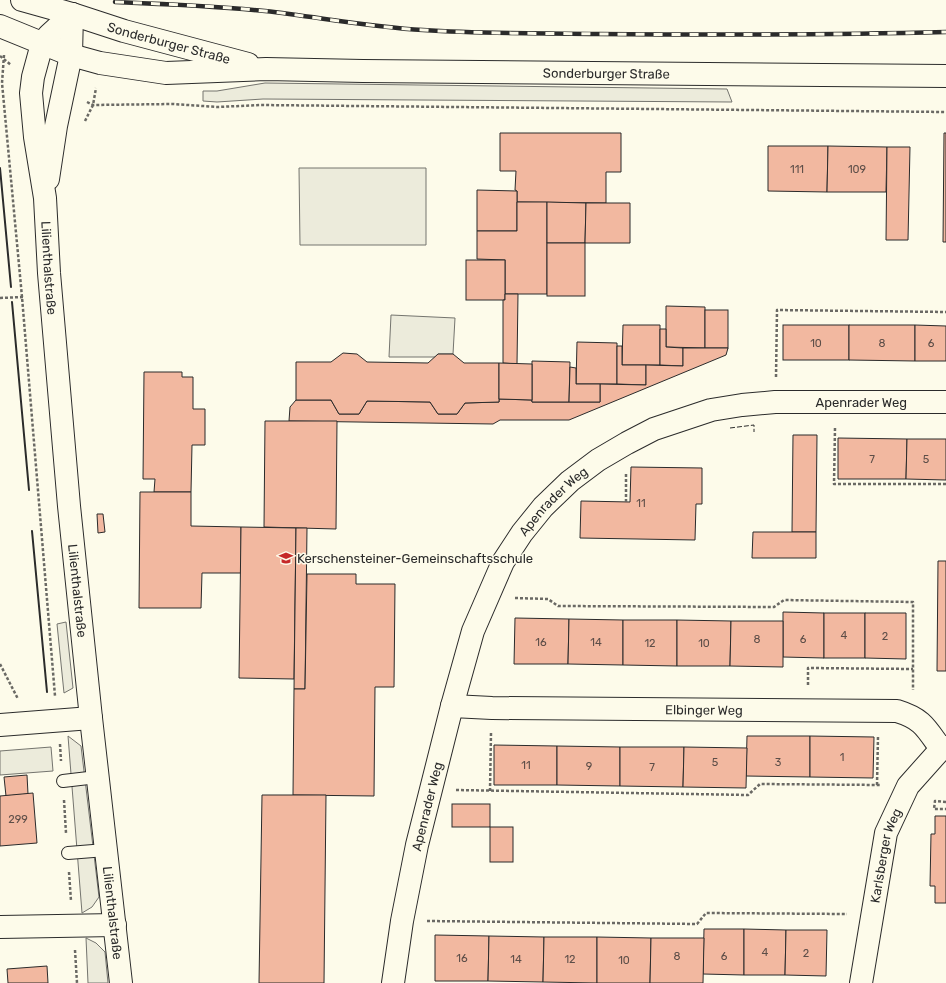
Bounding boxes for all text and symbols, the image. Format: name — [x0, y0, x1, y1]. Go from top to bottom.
street label: Sonderburger Straße — [105, 19, 232, 66]
street label: Sonderburger Straße — [543, 65, 670, 82]
house number: 111 — [790, 163, 804, 176]
house number: 109 — [848, 163, 866, 176]
street label: Lilienthalstraße — [39, 221, 60, 315]
house number: 10 — [810, 337, 822, 350]
house number: 8 — [879, 337, 886, 350]
house number: 6 — [928, 337, 935, 350]
street label: Apenrader Weg — [815, 395, 907, 411]
house number: 7 — [869, 453, 875, 466]
house number: 5 — [923, 453, 930, 466]
street label: Apenrader Weg — [516, 463, 591, 539]
house number: 11 — [636, 497, 646, 510]
street label: Lilienthalstraße — [65, 543, 90, 638]
school or university icon: Kerschensteiner-Gemeinschaftsschule — [278, 550, 294, 566]
place label: Kerschensteiner-Gemeinschaftsschule — [297, 551, 533, 566]
house number: 4 — [841, 629, 848, 642]
house number: 2 — [882, 630, 888, 643]
house number: 8 — [754, 633, 761, 646]
house number: 6 — [800, 633, 807, 646]
house number: 16 — [535, 636, 547, 649]
house number: 14 — [590, 636, 602, 649]
house number: 12 — [644, 637, 656, 650]
house number: 10 — [698, 637, 710, 650]
street label: Elbinger Weg — [665, 702, 743, 718]
house number: 1 — [840, 751, 844, 764]
house number: 5 — [712, 756, 719, 769]
house number: 3 — [775, 756, 782, 769]
house number: 11 — [521, 759, 531, 772]
street label: Apenrader Weg — [409, 760, 446, 852]
house number: 9 — [586, 760, 592, 773]
house number: 7 — [649, 761, 655, 774]
street label: Karlsberger Weg — [867, 806, 905, 904]
house number: 299 — [8, 813, 28, 826]
street label: Lilienthalstraße — [100, 865, 126, 960]
house number: 4 — [762, 946, 769, 959]
house number: 2 — [803, 947, 809, 960]
house number: 8 — [674, 950, 681, 963]
house number: 6 — [721, 950, 728, 963]
house number: 16 — [456, 952, 468, 965]
house number: 14 — [510, 953, 522, 966]
house number: 12 — [564, 953, 576, 966]
house number: 10 — [618, 954, 630, 967]

